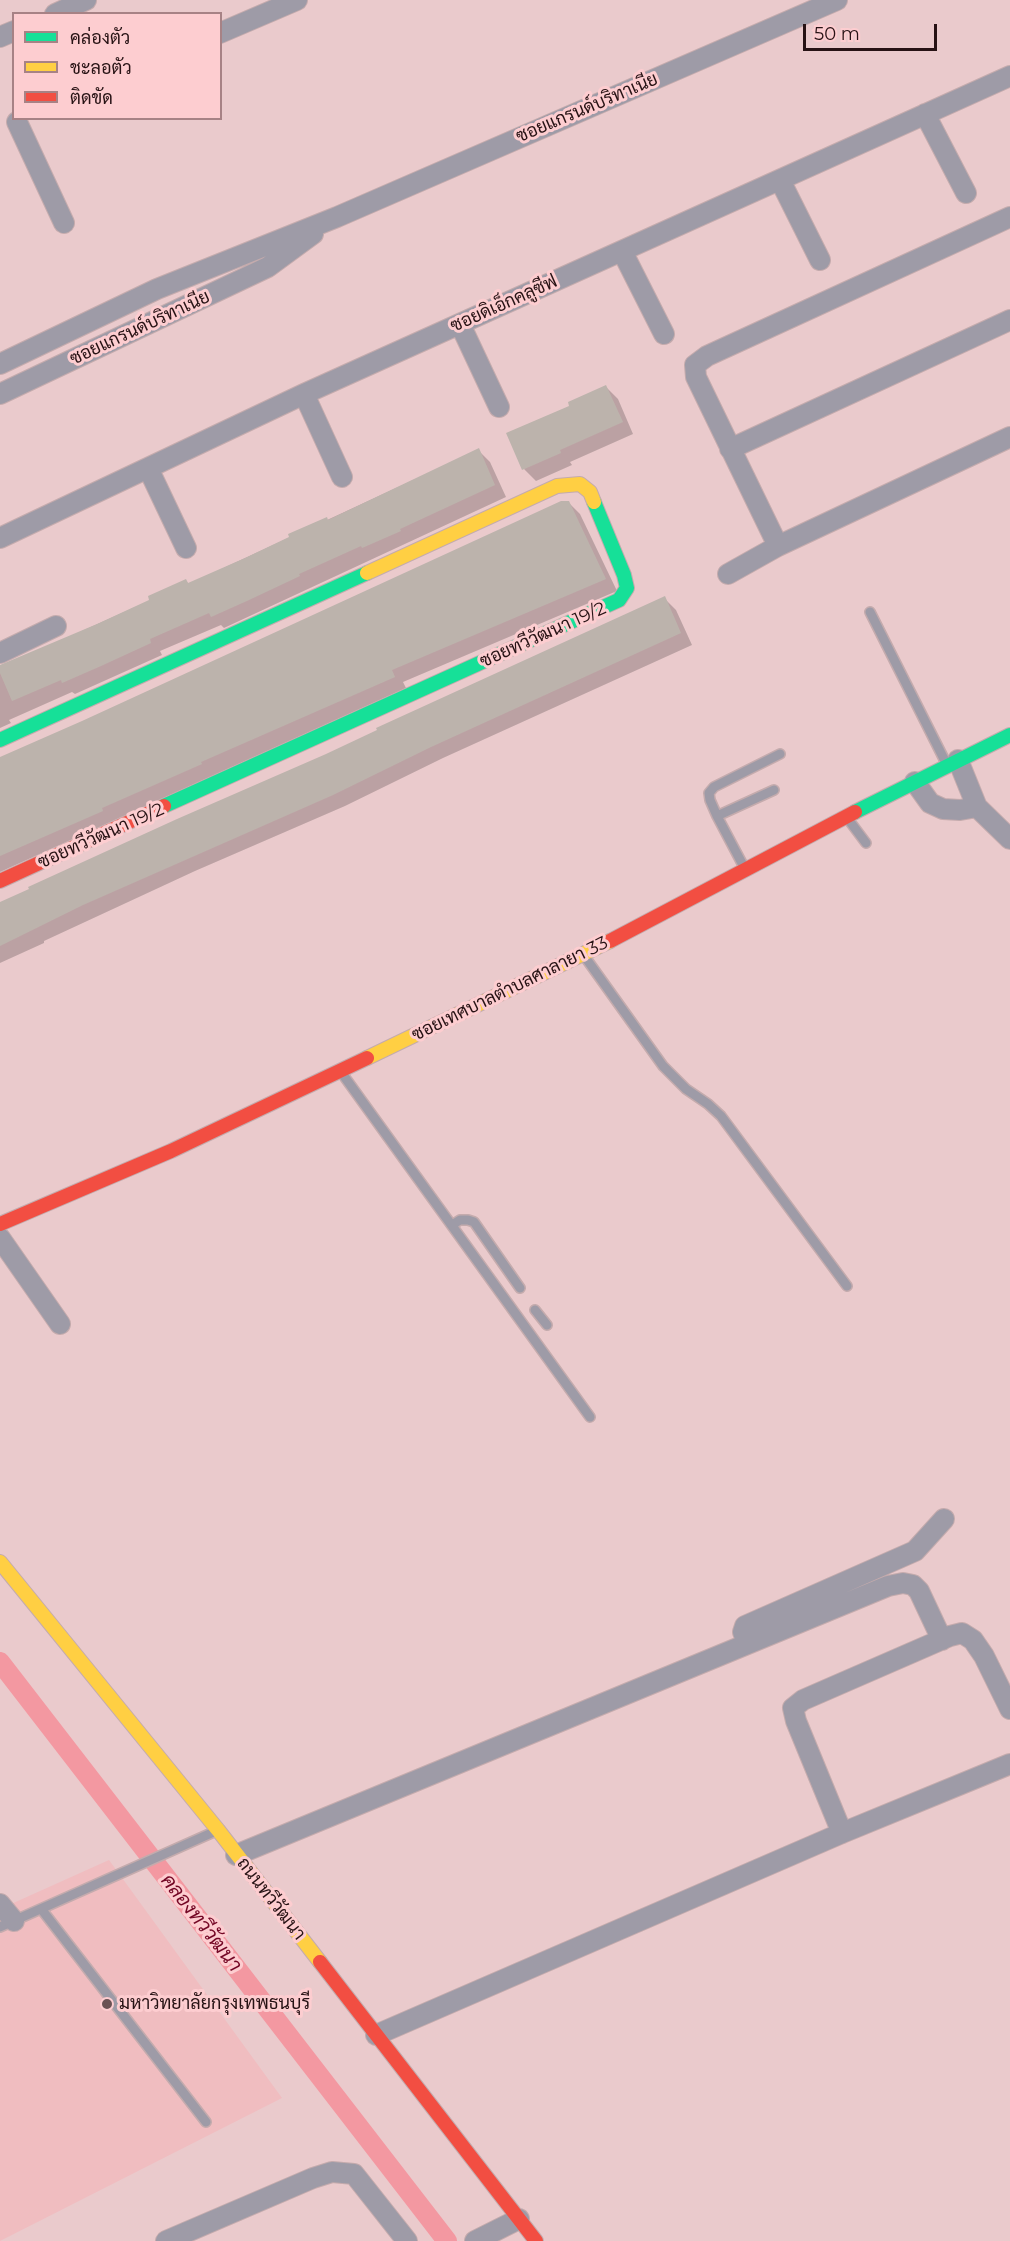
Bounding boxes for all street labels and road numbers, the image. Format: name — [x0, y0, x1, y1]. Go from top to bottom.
street label: ซอยแกรนด์บริทาเนีย — [513, 68, 661, 148]
street label: ซอยดิเอ็กคลูซีฟ — [447, 271, 561, 337]
street label: ซอยแกรนด์บริทาเนีย — [67, 286, 213, 370]
street label: ซอยทวีวัฒนา 19/2 — [477, 598, 609, 672]
street label: ซอยทวีวัฒนา 19/2 — [35, 799, 167, 873]
street label: ซอยเทศบาลตำบลศาลายา 33 — [408, 932, 612, 1046]
street label: ถนนทวีวัฒนา — [232, 1853, 310, 1945]

